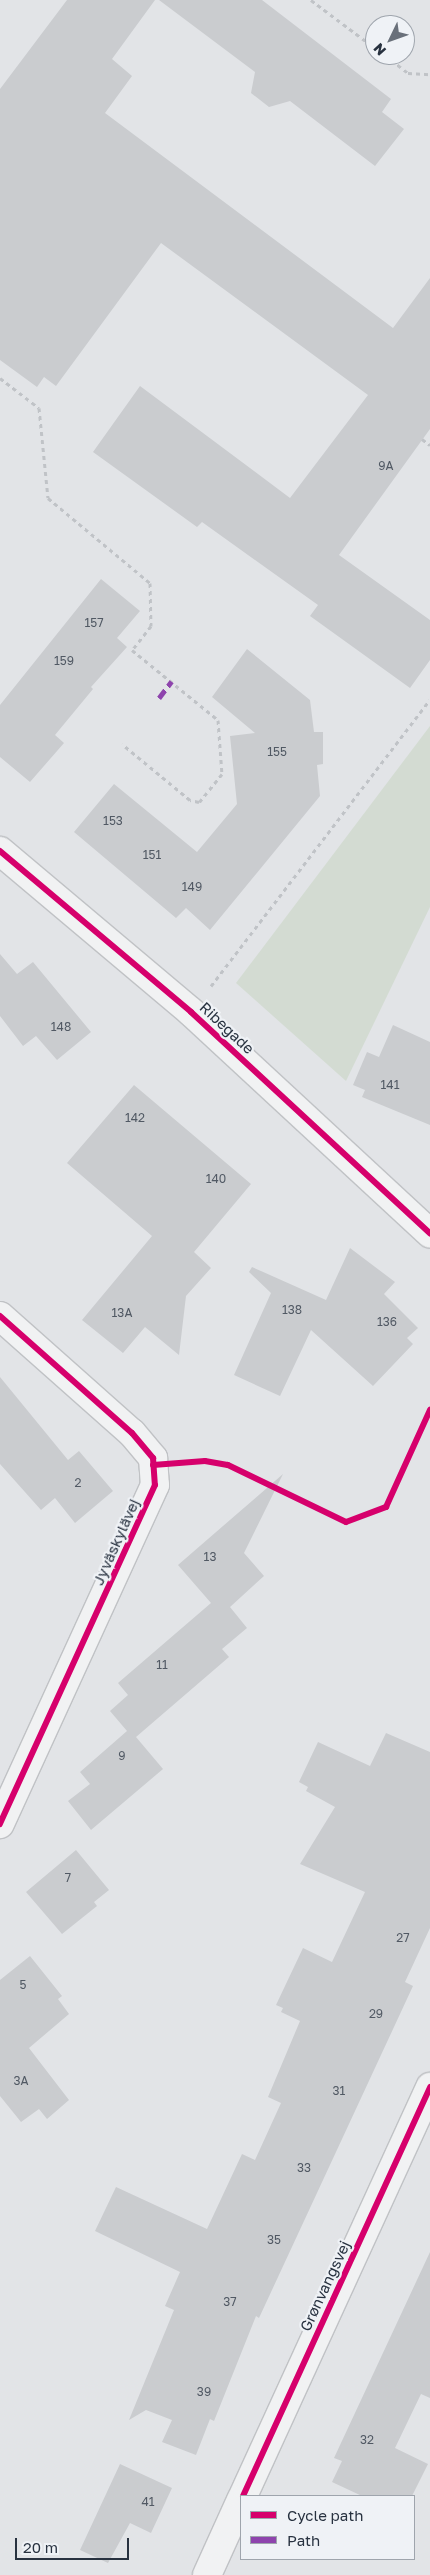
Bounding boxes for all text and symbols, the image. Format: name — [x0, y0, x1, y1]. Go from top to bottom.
north arrow — [365, 15, 415, 65]
text: N — [369, 40, 389, 59]
house number: 9A — [378, 459, 394, 473]
house number: 157 — [84, 616, 104, 630]
house number: 159 — [54, 654, 74, 668]
house number: 155 — [267, 745, 287, 759]
house number: 153 — [103, 814, 123, 828]
house number: 151 — [143, 848, 161, 862]
house number: 149 — [182, 880, 202, 894]
street label: Ribegade — [196, 998, 258, 1058]
house number: 148 — [51, 1020, 71, 1034]
house number: 141 — [381, 1078, 399, 1092]
house number: 142 — [125, 1111, 145, 1125]
house number: 140 — [206, 1172, 226, 1186]
house number: 138 — [282, 1303, 302, 1317]
house number: 13A — [112, 1306, 132, 1320]
house number: 136 — [377, 1315, 397, 1329]
house number: 2 — [75, 1476, 81, 1490]
street label: Jyväskylävej — [89, 1496, 143, 1588]
house number: 13 — [204, 1550, 216, 1564]
house number: 11 — [156, 1658, 168, 1672]
house number: 9 — [118, 1749, 126, 1763]
house number: 7 — [65, 1871, 71, 1885]
house number: 27 — [396, 1931, 410, 1945]
house number: 5 — [20, 1978, 26, 1992]
house number: 29 — [369, 2007, 383, 2021]
house number: 3A — [13, 2074, 29, 2088]
house number: 31 — [333, 2084, 345, 2098]
house number: 33 — [297, 2161, 311, 2175]
house number: 35 — [267, 2233, 281, 2247]
street label: Grønvangsvej — [296, 2238, 354, 2334]
house number: 37 — [223, 2295, 237, 2309]
house number: 39 — [197, 2385, 211, 2399]
house number: 32 — [360, 2433, 374, 2447]
house number: 41 — [141, 2495, 155, 2509]
legend — [240, 2495, 415, 2560]
text: Cycle path — [287, 2506, 363, 2524]
scale bar — [18, 2528, 131, 2560]
text: Path — [287, 2531, 320, 2549]
text: 20 m — [23, 2538, 58, 2556]

